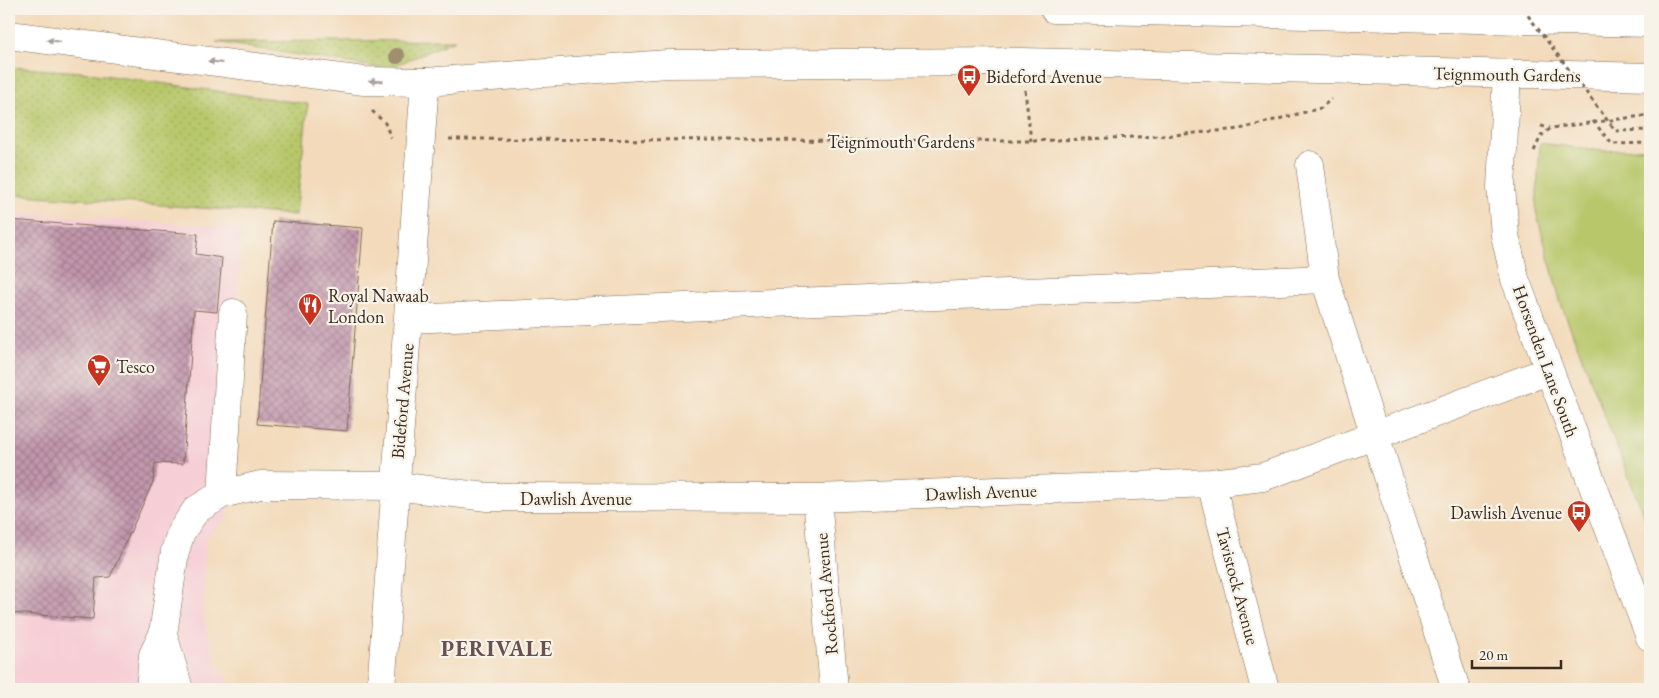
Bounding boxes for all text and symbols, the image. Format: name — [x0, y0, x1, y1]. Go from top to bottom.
one-way arrow — [45, 36, 61, 44]
one-way arrow — [207, 57, 223, 65]
street label: Teignmouth Gardens — [1433, 61, 1581, 87]
bus stop icon: Bideford Avenue — [956, 63, 982, 97]
place label: Bideford Avenue — [986, 65, 1102, 88]
one-way arrow — [368, 77, 384, 85]
street label: Teignmouth Gardens — [827, 130, 975, 153]
street label: Horsenden Lane South — [1508, 282, 1584, 440]
place label: Royal Nawaab London — [328, 284, 429, 328]
restaurant icon: Royal Nawaab London — [297, 292, 323, 326]
street label: Bideford Avenue — [386, 342, 418, 460]
supermarket icon: Tesco — [86, 353, 112, 387]
place label: Tesco — [116, 355, 155, 378]
street label: Dawlish Avenue — [925, 479, 1037, 505]
street label: Dawlish Avenue — [520, 487, 632, 510]
bus stop icon: Dawlish Avenue — [1566, 499, 1592, 533]
place label: Dawlish Avenue — [1450, 501, 1562, 524]
street label: Tavistock Avenue — [1211, 525, 1265, 647]
street label: Rockford Avenue — [809, 532, 843, 656]
district label: PERIVALE — [441, 634, 553, 663]
scale bar — [1472, 638, 1560, 670]
text: 20 m — [1479, 645, 1508, 664]

